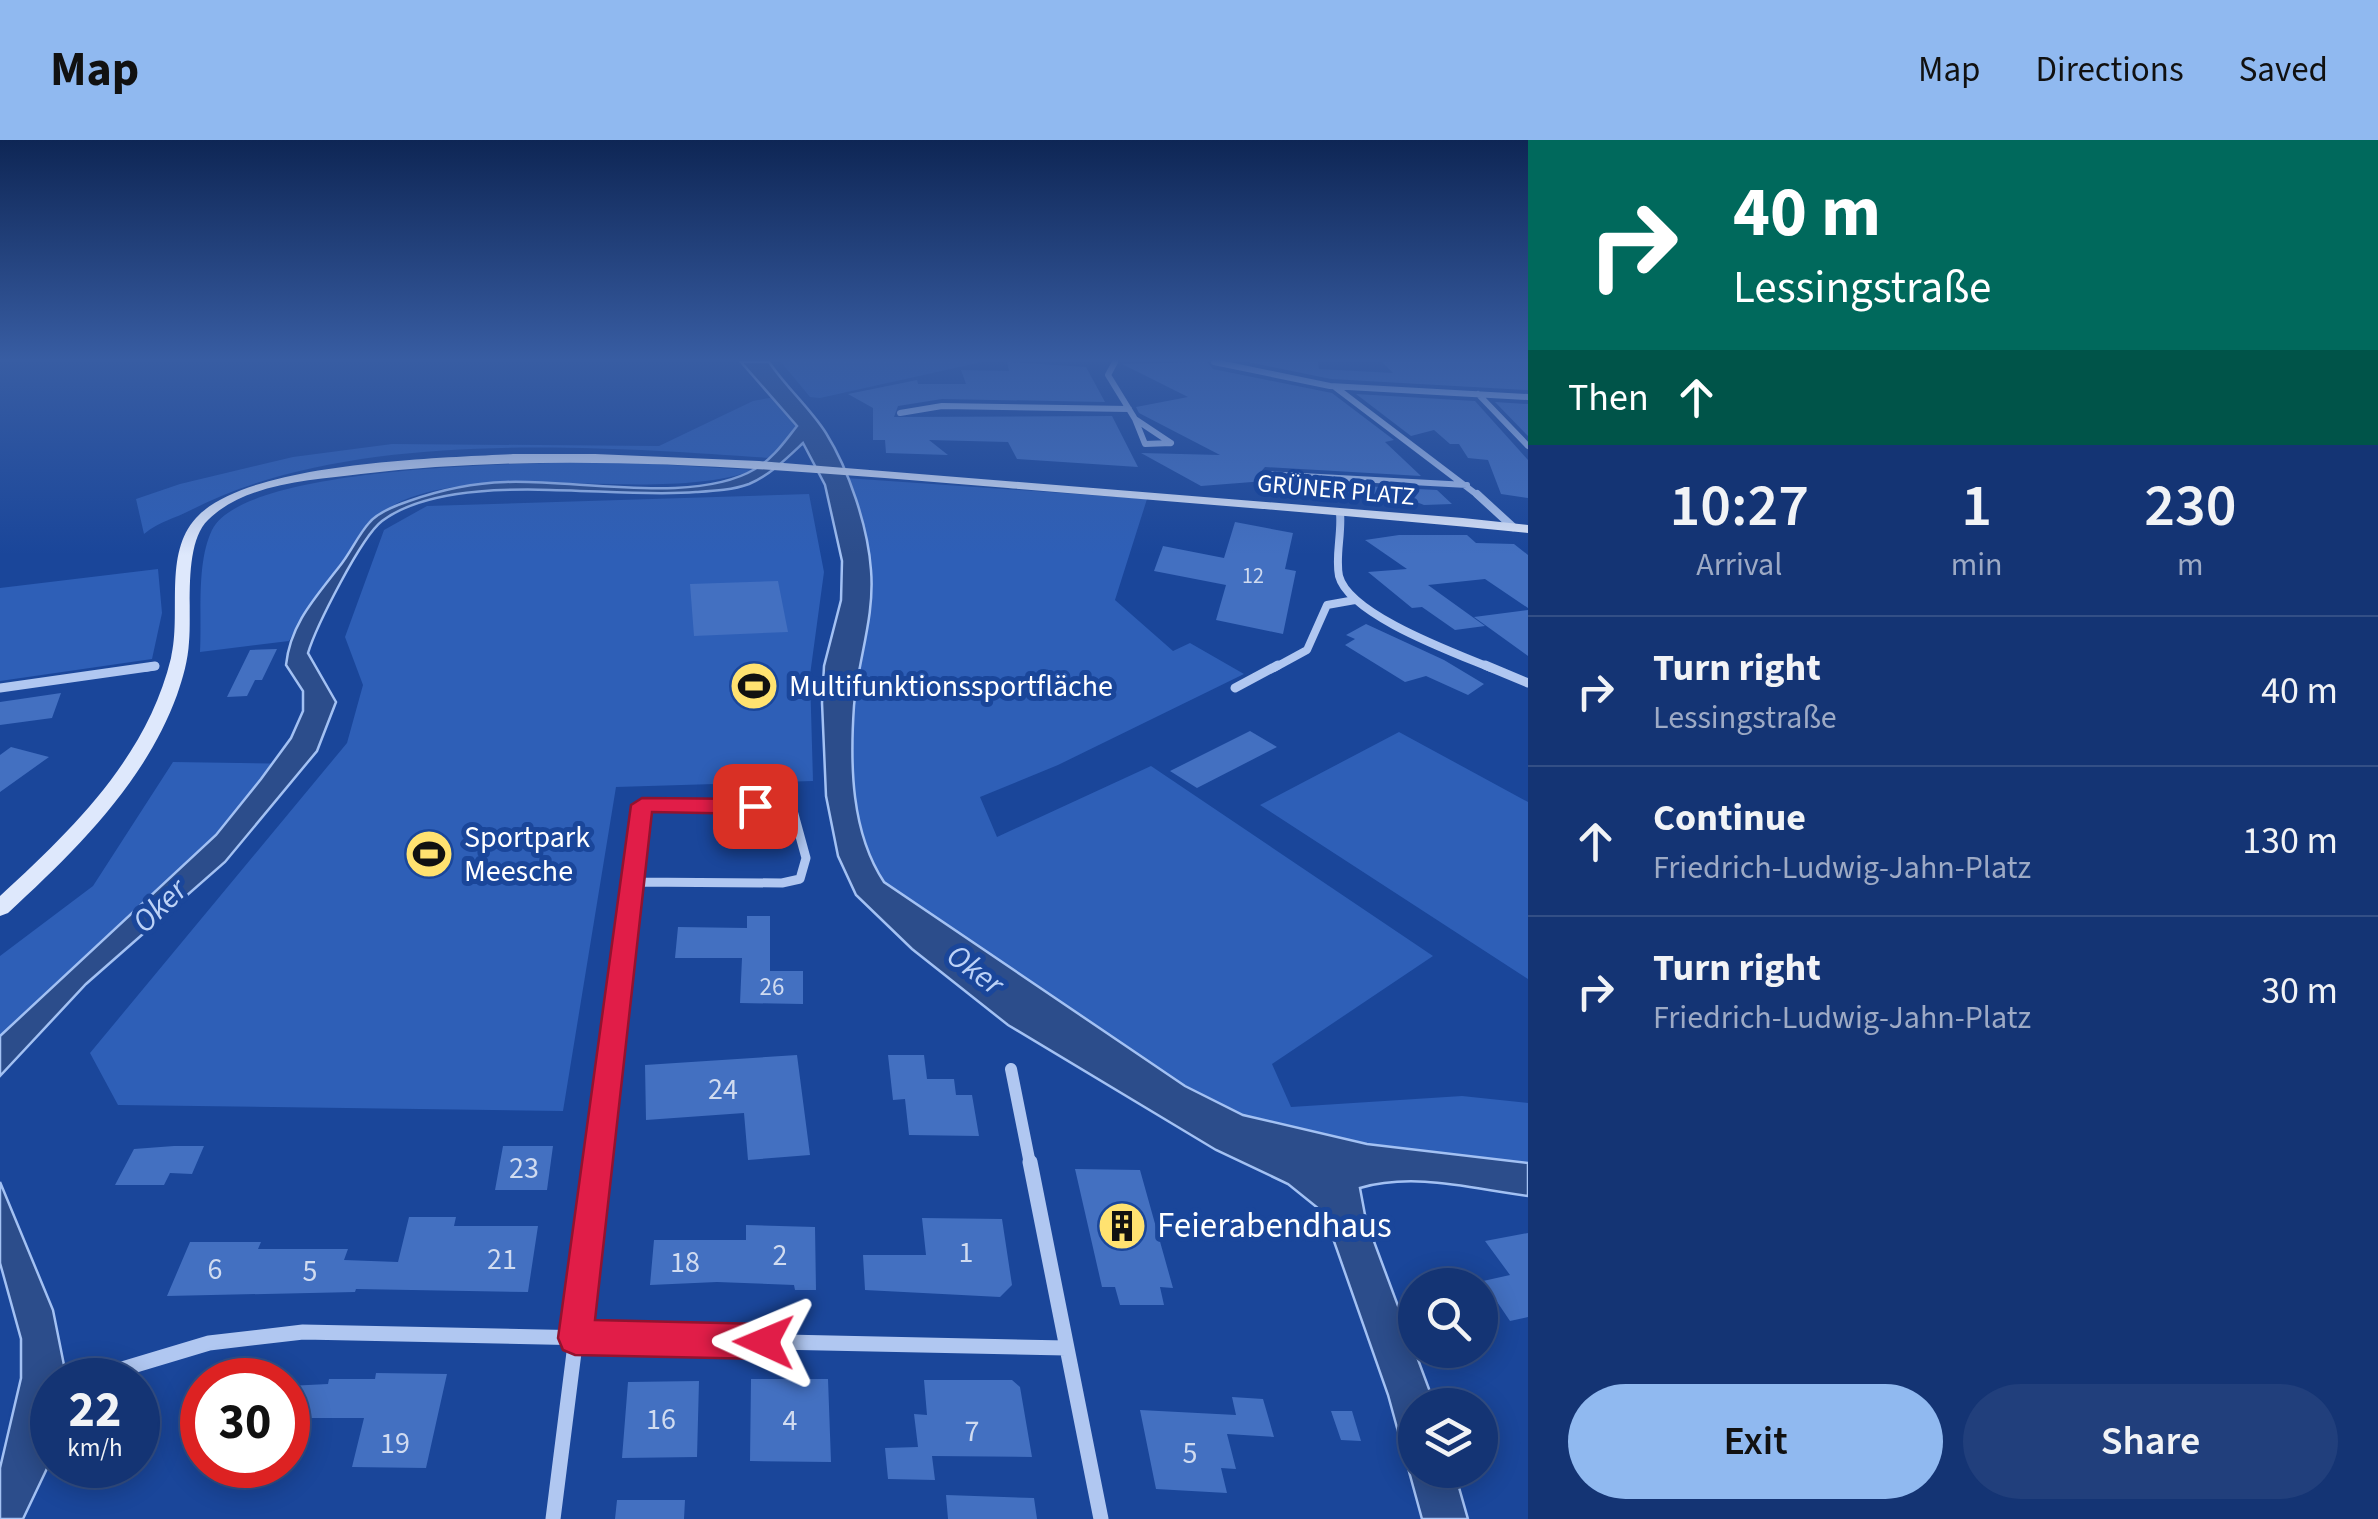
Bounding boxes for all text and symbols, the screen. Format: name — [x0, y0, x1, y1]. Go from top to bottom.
text: Map — [50, 36, 139, 104]
text: Map — [1918, 45, 1981, 95]
text: Directions — [2036, 45, 2184, 95]
text: Saved — [2239, 45, 2328, 95]
text: 40 m — [1733, 163, 1881, 263]
icon: right — [1568, 180, 1698, 310]
text: Lessingstraße — [1733, 256, 1991, 320]
icon: ahead — [1669, 370, 1724, 425]
text: Then — [1568, 371, 1649, 425]
text: 10:27 — [1670, 464, 1809, 549]
text: 1 — [1961, 464, 1992, 549]
text: 230 — [2144, 464, 2236, 549]
street label: GRÜNER PLATZ — [1256, 465, 1416, 515]
text: Arrival — [1696, 542, 1782, 588]
text: min — [1951, 542, 2003, 588]
text: m — [2177, 542, 2204, 588]
house number: 12 — [1242, 560, 1264, 592]
text: Turn right — [1653, 641, 1821, 695]
sports icon: Multifunktionssportfläche — [728, 660, 780, 712]
icon: right — [1568, 664, 1623, 719]
text: 40 m — [2261, 664, 2338, 718]
place label: Multifunktionssportfläche — [789, 665, 1113, 708]
text: Lessingstraße — [1653, 695, 1837, 741]
pin — [713, 764, 798, 849]
icon: arrive — [728, 779, 783, 834]
text: Continue — [1653, 791, 1806, 845]
icon: ahead — [1568, 814, 1623, 869]
text: 130 m — [2242, 814, 2338, 868]
place label: Sportpark Meesche — [464, 816, 590, 893]
sports icon: Sportpark Meesche — [403, 828, 455, 880]
text: Friedrich-Ludwig-Jahn-Platz — [1653, 845, 2031, 891]
water label: Oker — [122, 867, 199, 944]
water label: Oker — [937, 933, 1015, 1008]
text: Turn right — [1653, 941, 1821, 995]
icon: right — [1568, 964, 1623, 1019]
text: 30 m — [2261, 964, 2338, 1018]
house number: 26 — [760, 969, 784, 1005]
text: Friedrich-Ludwig-Jahn-Platz — [1653, 995, 2031, 1041]
house number: 24 — [708, 1068, 738, 1111]
house number: 23 — [509, 1147, 539, 1190]
building icon: Feierabendhaus — [1096, 1200, 1148, 1252]
place label: Feierabendhaus — [1157, 1201, 1392, 1251]
house number: 1 — [959, 1231, 973, 1274]
house number: 2 — [773, 1234, 787, 1277]
house number: 21 — [487, 1238, 517, 1281]
house number: 18 — [670, 1241, 700, 1284]
house number: 6 — [208, 1248, 222, 1291]
house number: 5 — [303, 1250, 317, 1293]
map controls — [1398, 1268, 1498, 1488]
button: search — [1398, 1268, 1498, 1368]
position arrow — [712, 1290, 816, 1394]
speed limit sign: 30 — [180, 1358, 310, 1488]
text: 22 — [69, 1375, 121, 1446]
button: Exit — [1568, 1384, 1943, 1499]
button: Share — [1963, 1384, 2338, 1499]
button: layers — [1398, 1388, 1498, 1488]
house number: 16 — [646, 1398, 676, 1441]
house number: 4 — [783, 1399, 798, 1442]
house number: 7 — [965, 1410, 979, 1453]
house number: 19 — [380, 1422, 410, 1465]
text: km/h — [67, 1430, 123, 1466]
house number: 5 — [1183, 1432, 1197, 1475]

